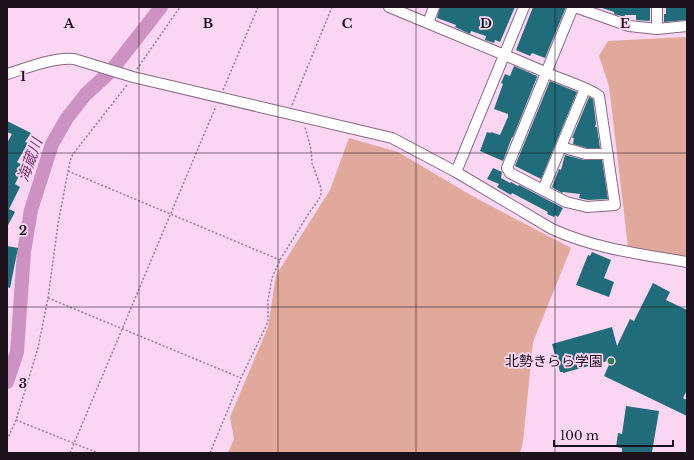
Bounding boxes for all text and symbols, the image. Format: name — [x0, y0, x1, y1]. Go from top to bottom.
text: A — [63, 15, 75, 32]
text: B — [203, 15, 213, 32]
text: C — [342, 15, 353, 32]
text: D — [480, 15, 492, 32]
text: E — [620, 15, 630, 32]
text: 1 — [20, 68, 26, 85]
water label: 海蔵川 — [13, 134, 47, 184]
text: 2 — [19, 222, 27, 239]
place label: 北勢きらら学園 — [505, 352, 603, 370]
marker: 北勢きらら学園 — [606, 356, 616, 366]
text: 3 — [19, 375, 27, 392]
scale bar — [554, 422, 673, 448]
text: 100 m — [560, 428, 599, 443]

